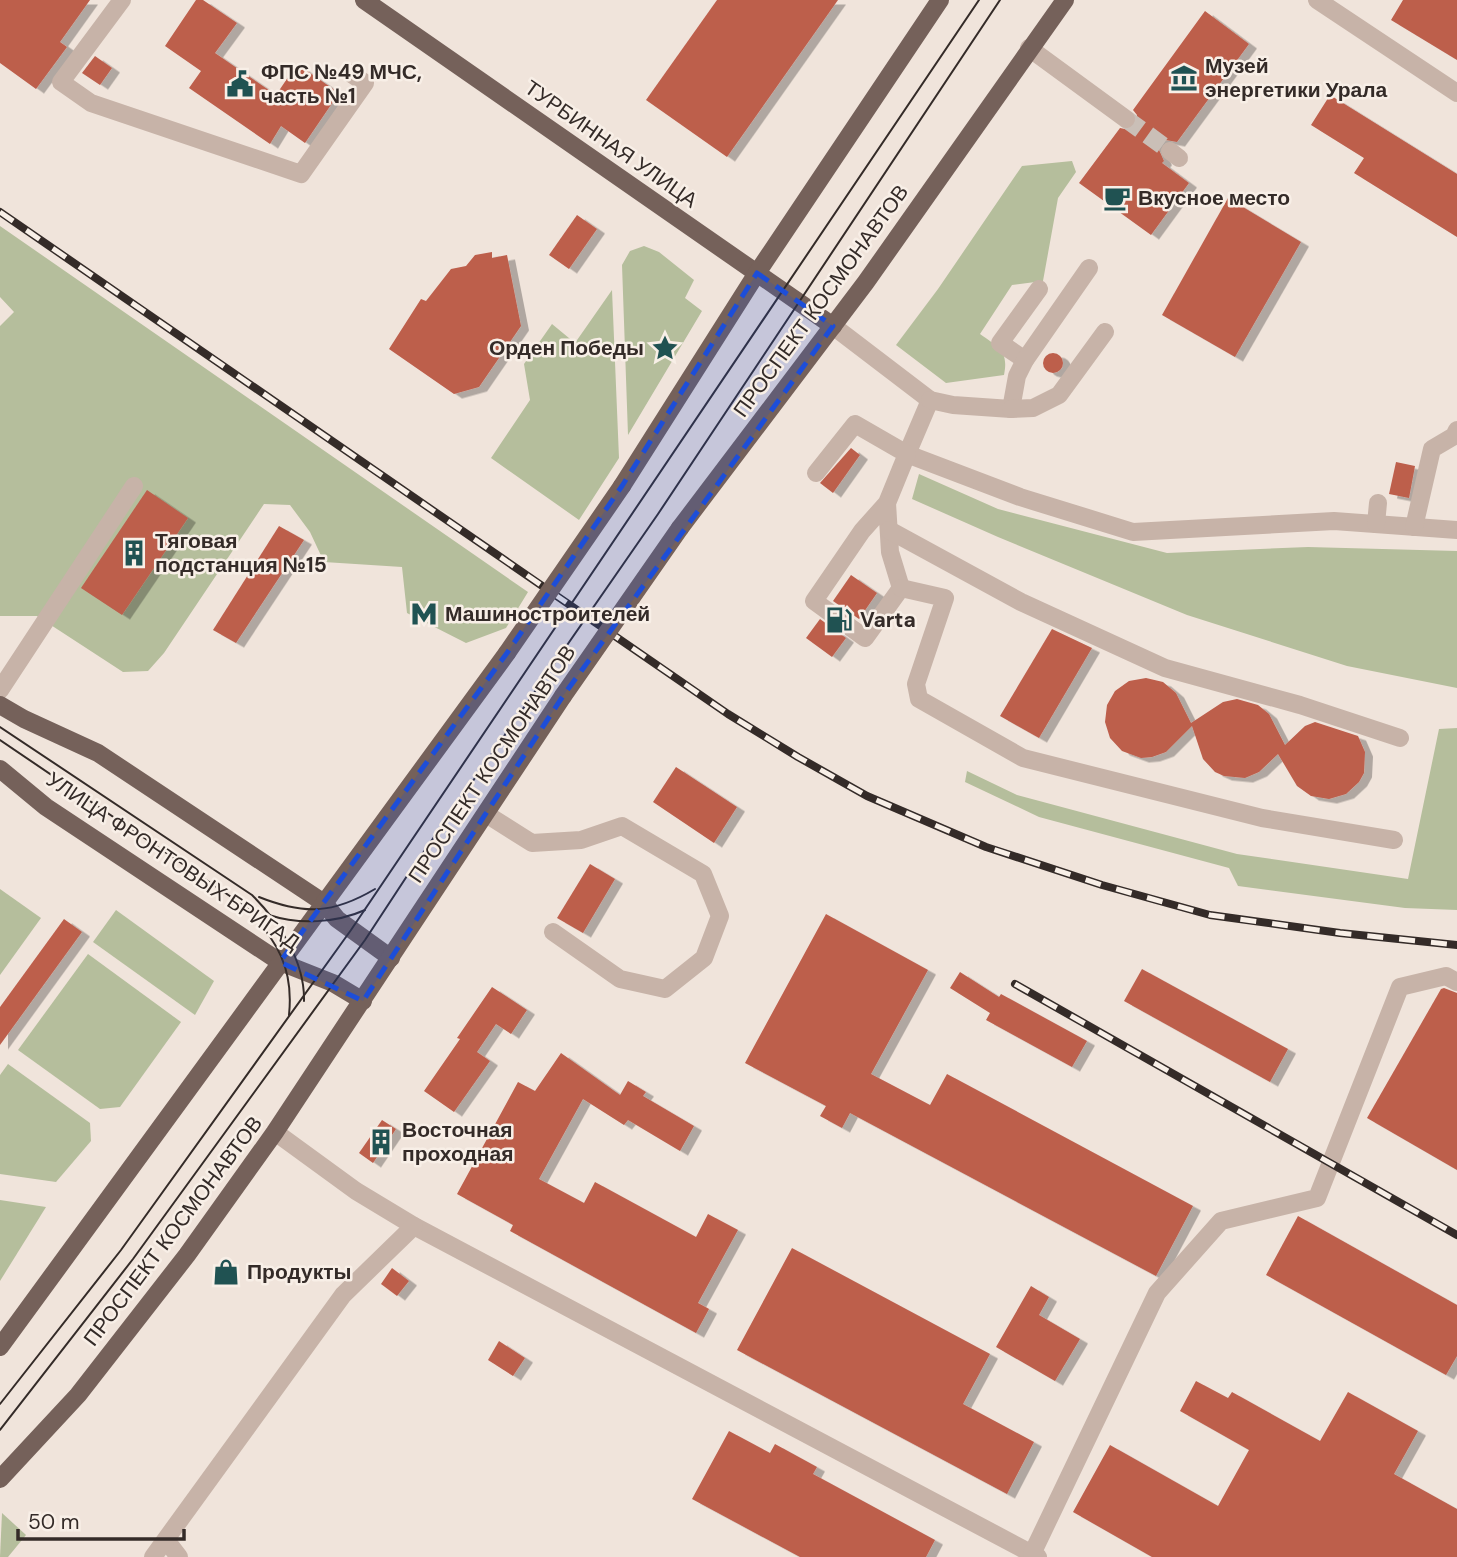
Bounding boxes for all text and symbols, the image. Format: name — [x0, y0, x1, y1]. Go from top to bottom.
place label: Музей энергетики Урала — [1205, 52, 1388, 104]
place label: ФПС №49 МЧС, часть №1 — [261, 58, 422, 110]
museum icon: Музей энергетики Урала — [1169, 63, 1199, 93]
public building icon: ФПС №49 МЧС, часть №1 — [225, 69, 255, 99]
street label: ТУРБИННАЯ УЛИЦА — [519, 74, 703, 214]
street label: ПРОСПЕКТ КОСМОНАВТОВ — [727, 179, 915, 423]
cafe icon: Вкусное место — [1102, 183, 1132, 213]
place label: Вкусное место — [1138, 184, 1290, 212]
place icon: Орден Победы — [650, 333, 680, 363]
place label: Орден Победы — [489, 334, 644, 362]
place label: Тяговая подстанция №15 — [155, 527, 327, 579]
building icon: Тяговая подстанция №15 — [119, 538, 149, 568]
metro station icon: Машиностроителей — [409, 599, 439, 629]
place label: Машиностроителей — [445, 600, 650, 628]
fuel station icon: Varta — [824, 605, 854, 635]
place label: Varta — [860, 606, 916, 634]
street label: ПРОСПЕКТ КОСМОНАВТОВ — [402, 640, 582, 888]
street label: УЛИЦА ФРОНТОВЫХ БРИГАД — [41, 766, 305, 956]
street label: ПРОСПЕКТ КОСМОНАВТОВ — [77, 1110, 269, 1352]
place label: Восточная проходная — [402, 1116, 513, 1168]
building icon: Восточная проходная — [366, 1127, 396, 1157]
shop icon: Продукты — [211, 1257, 241, 1287]
place label: Продукты — [247, 1258, 351, 1286]
scale bar — [18, 1498, 184, 1542]
text: 50 m — [28, 1508, 79, 1536]

